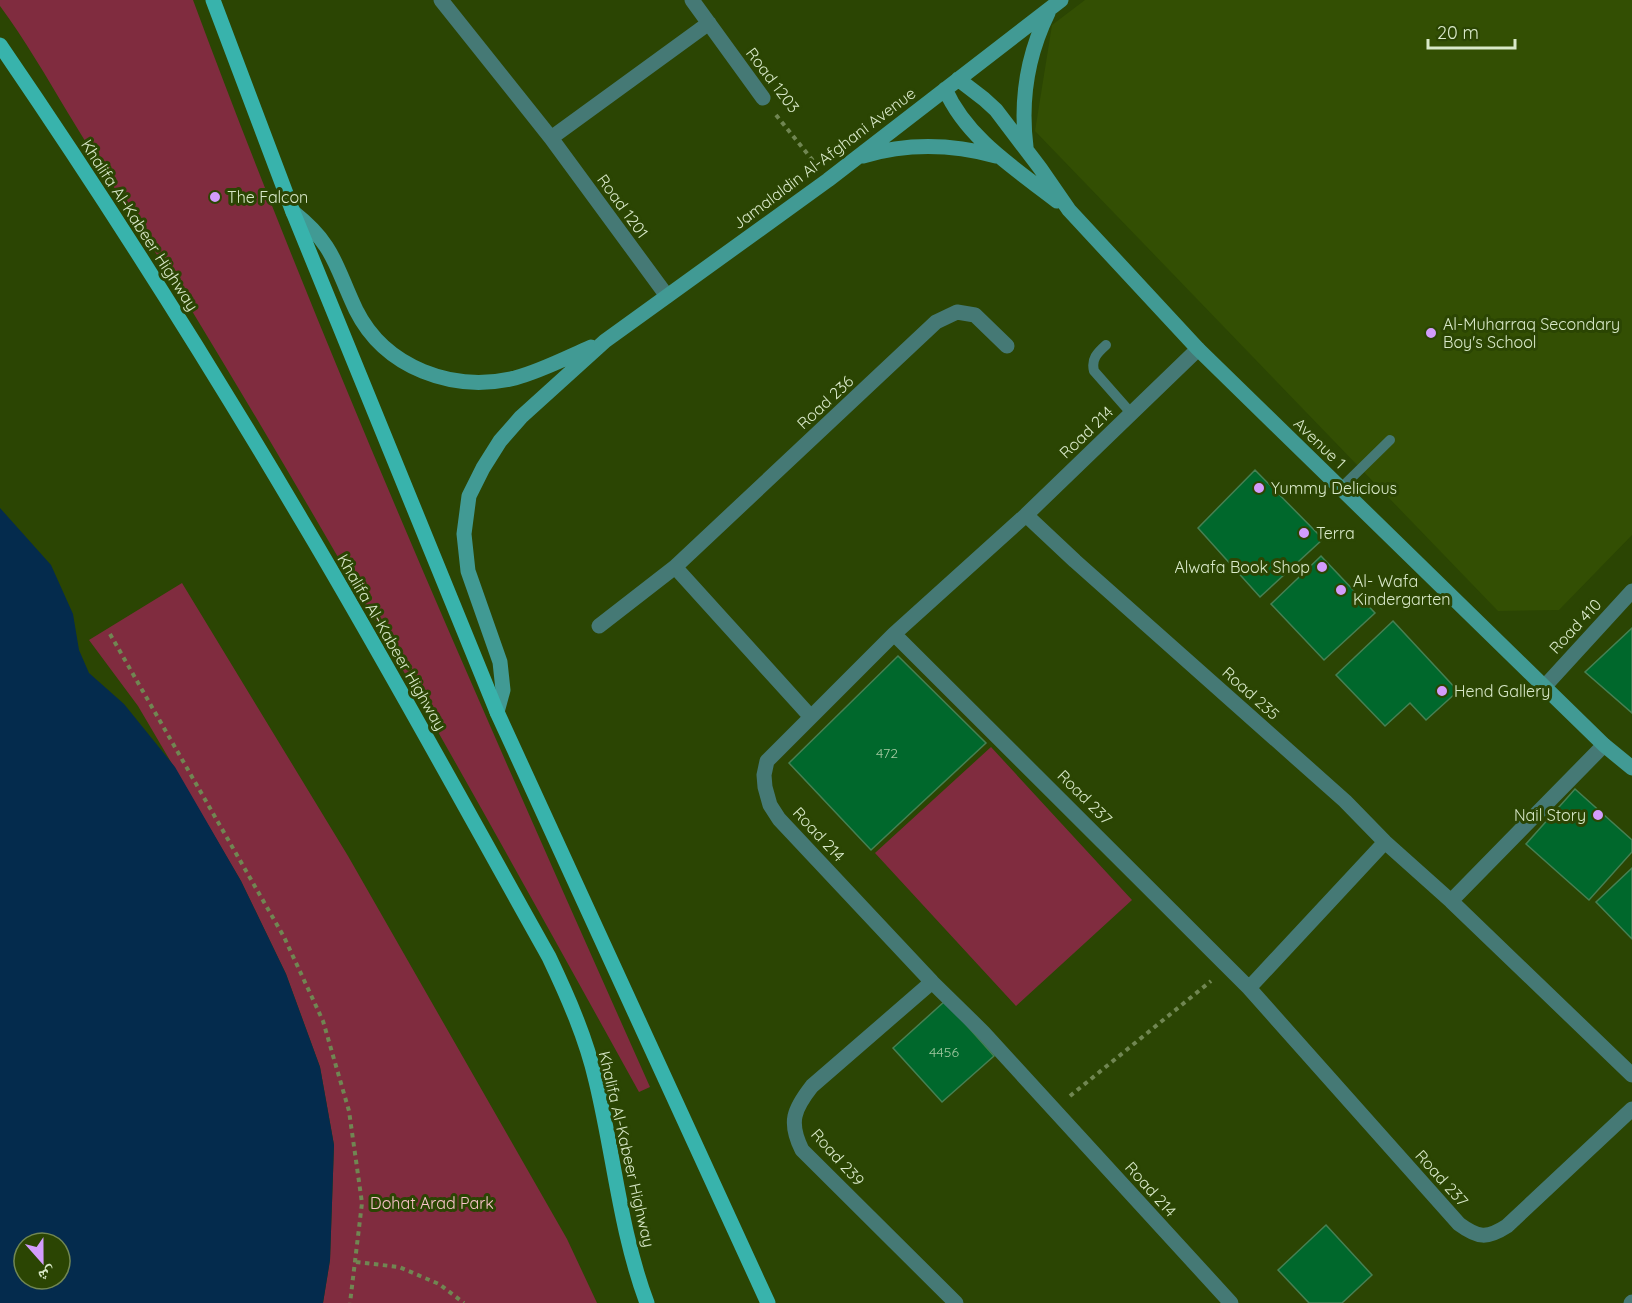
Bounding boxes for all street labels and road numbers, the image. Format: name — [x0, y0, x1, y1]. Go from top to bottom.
street label: Road 1203 — [742, 43, 804, 117]
street label: Jamalaldin Al-Afghani Avenue — [729, 83, 919, 233]
street label: Khalifa Al-Kabeer Highway — [77, 135, 203, 315]
street label: Road 1201 — [593, 170, 653, 242]
street label: Road 236 — [793, 371, 858, 433]
street label: Road 214 — [1055, 402, 1117, 462]
street label: Avenue 1 — [1290, 413, 1350, 473]
street label: Khalifa Al-Kabeer Highway — [333, 550, 451, 734]
street label: Road 410 — [1545, 594, 1605, 658]
street label: Road 235 — [1218, 662, 1284, 724]
street label: Road 237 — [1053, 765, 1117, 829]
street label: Road 214 — [789, 803, 849, 865]
street label: Khalifa Al-Kabeer Highway — [595, 1049, 659, 1249]
street label: Road 239 — [807, 1124, 869, 1190]
street label: Road 237 — [1411, 1145, 1473, 1211]
street label: Road 214 — [1121, 1157, 1181, 1221]

